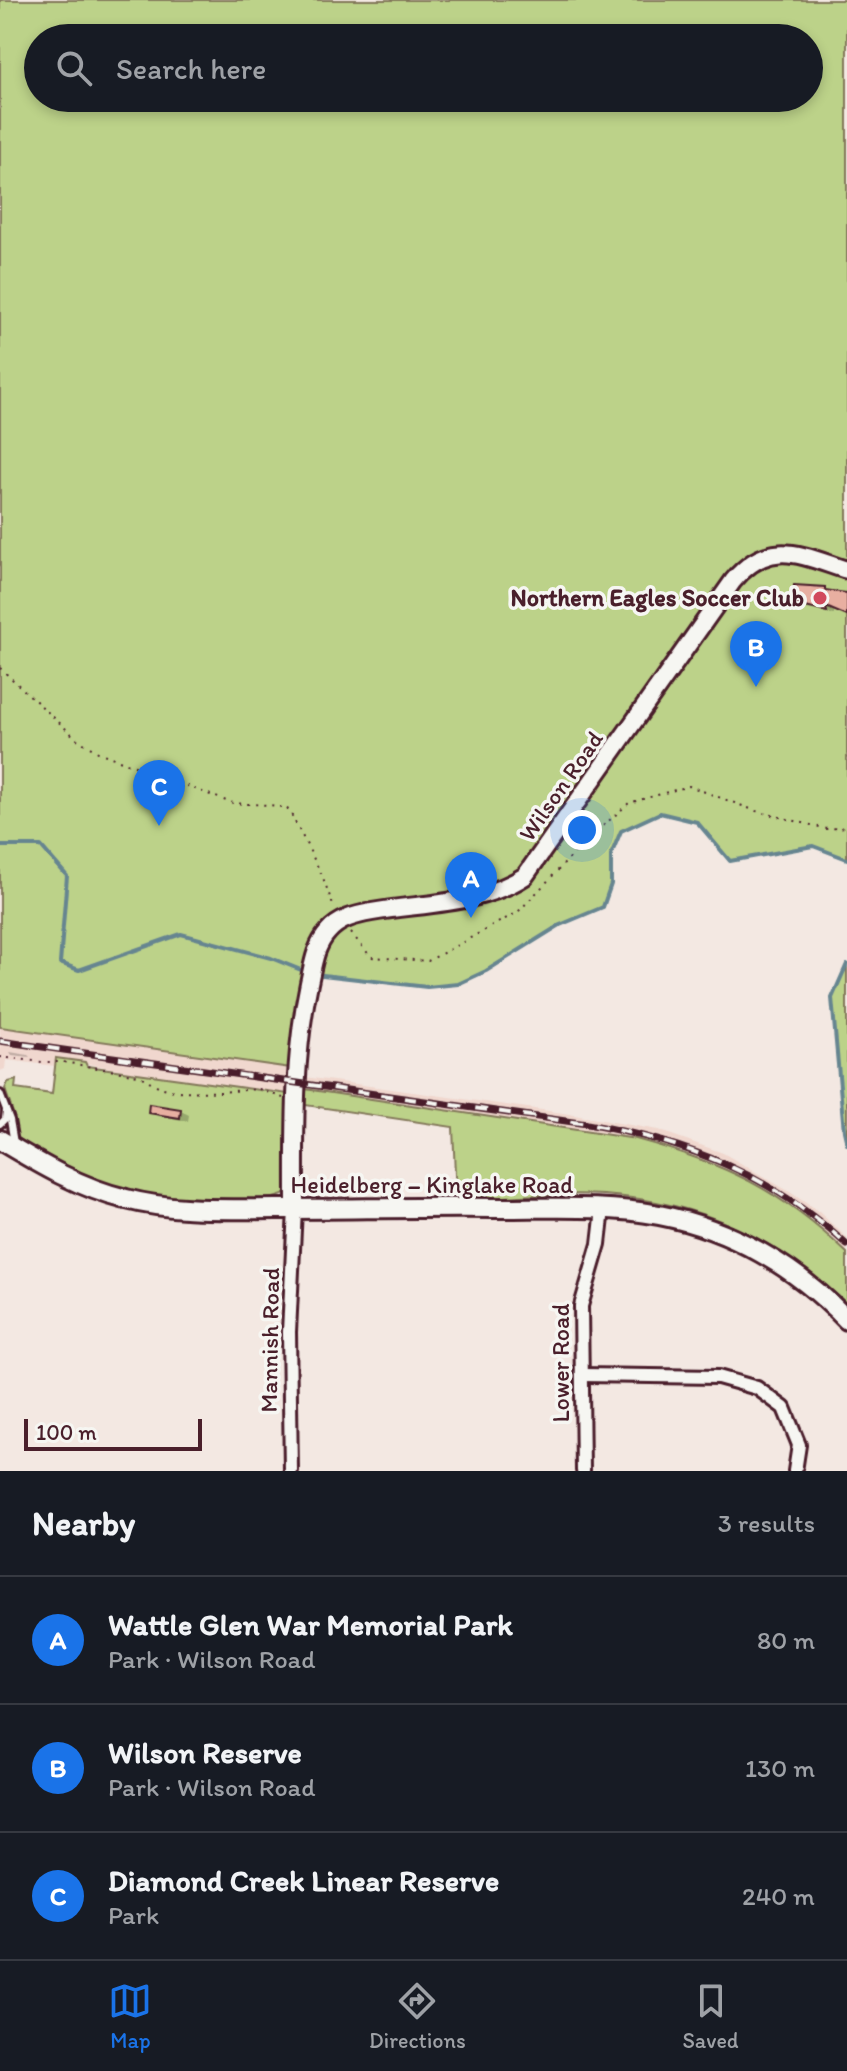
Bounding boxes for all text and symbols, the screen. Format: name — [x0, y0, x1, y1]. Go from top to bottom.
search box — [24, 24, 823, 112]
icon: search — [52, 46, 96, 90]
text: Search here — [116, 50, 266, 87]
place label: Northern Eagles Soccer Club — [511, 583, 804, 613]
marker: Northern Eagles Soccer Club — [811, 589, 829, 607]
pin: B — [730, 621, 782, 687]
street label: Wilson Road — [512, 725, 609, 846]
pin: C — [133, 760, 185, 826]
your location — [562, 810, 602, 850]
pin: A — [445, 852, 497, 918]
street label: Heidelberg – Kinglake Road — [291, 1170, 573, 1199]
street label: Mannish Road — [254, 1267, 285, 1413]
street label: Lower Road — [546, 1303, 575, 1423]
scale bar — [24, 1415, 202, 1451]
text: 100 m — [36, 1419, 97, 1446]
text: Nearby — [32, 1503, 135, 1544]
text: 3 results — [718, 1507, 815, 1539]
text: Wattle Glen War Memorial Park — [108, 1606, 513, 1643]
text: A — [50, 1624, 66, 1656]
text: 80 m — [757, 1624, 815, 1656]
text: Park · Wilson Road — [108, 1643, 316, 1675]
text: Wilson Reserve — [108, 1734, 302, 1771]
text: B — [50, 1752, 66, 1784]
text: 130 m — [745, 1752, 815, 1784]
text: Park · Wilson Road — [108, 1771, 316, 1803]
text: Diamond Creek Linear Reserve — [108, 1862, 499, 1899]
text: C — [50, 1880, 66, 1912]
text: 240 m — [742, 1880, 815, 1912]
text: Park — [108, 1899, 159, 1931]
tab: Map — [108, 1979, 152, 2054]
tab: Directions — [369, 1979, 466, 2054]
tab: Saved — [682, 1979, 739, 2054]

